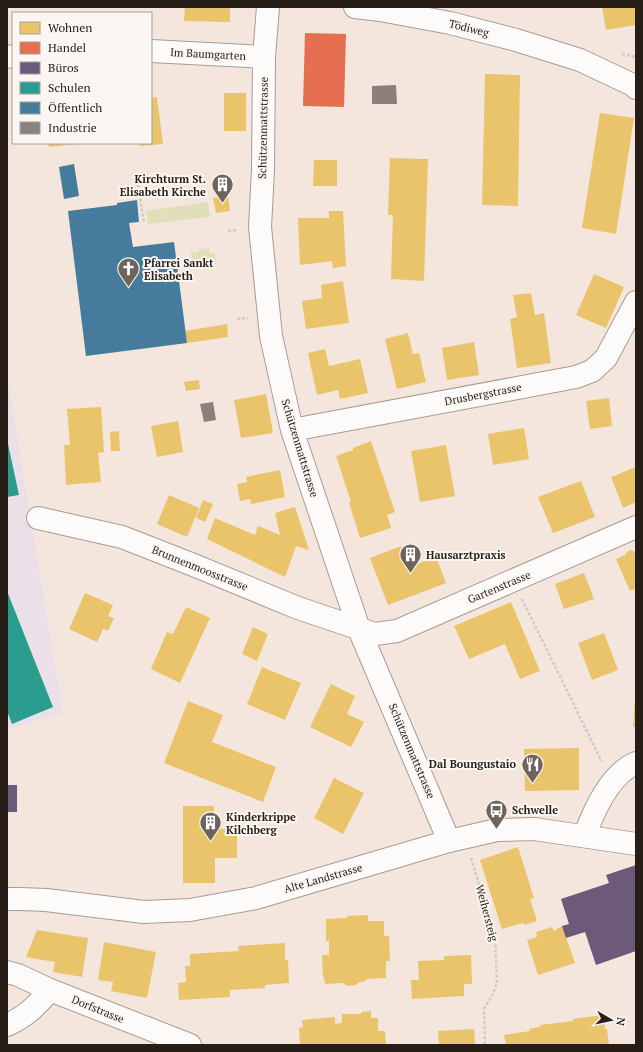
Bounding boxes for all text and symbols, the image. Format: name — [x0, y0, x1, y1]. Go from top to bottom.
legend — [12, 12, 152, 144]
street label: Tödiweg — [448, 16, 491, 40]
text: Wohnen — [48, 20, 92, 35]
text: Handel — [48, 40, 87, 55]
street label: Im Baumgarten — [170, 45, 247, 63]
text: Büros — [48, 60, 79, 75]
street label: Schützenmattstrasse — [255, 76, 271, 179]
text: Schulen — [48, 80, 91, 95]
text: Öffentlich — [48, 100, 102, 115]
text: Industrie — [48, 120, 97, 135]
place label: Kirchturm St. Elisabeth Kirche — [120, 172, 206, 199]
building icon: Kirchturm St. Elisabeth Kirche — [209, 172, 235, 205]
church icon: Pfarrei Sankt Elisabeth — [116, 256, 142, 289]
place label: Pfarrei Sankt Elisabeth — [144, 256, 214, 283]
street label: Drusbergstrasse — [443, 380, 523, 408]
street label: Schützenmattstrasse — [278, 397, 322, 499]
street label: Brunnenmoosstrasse — [150, 542, 251, 594]
building icon: Hausarztpraxis — [397, 542, 423, 575]
place label: Hausarztpraxis — [426, 548, 506, 562]
street label: Gartenstrasse — [465, 567, 533, 607]
street label: Schützenmattstrasse — [386, 701, 439, 801]
restaurant icon: Dal Boungustaio — [519, 751, 545, 784]
place label: Dal Boungustaio — [429, 757, 516, 771]
bus stop icon: Schwelle — [484, 797, 510, 830]
place label: Schwelle — [512, 803, 558, 817]
building icon: Kinderkrippe Kilchberg — [197, 810, 223, 843]
place label: Kinderkrippe Kilchberg — [226, 810, 296, 837]
street label: Alte Landstrasse — [282, 860, 364, 896]
street label: Weihersteig — [473, 883, 501, 943]
street label: Dorfstrasse — [70, 992, 127, 1026]
north arrow — [591, 1000, 631, 1040]
text: N — [613, 1016, 628, 1027]

